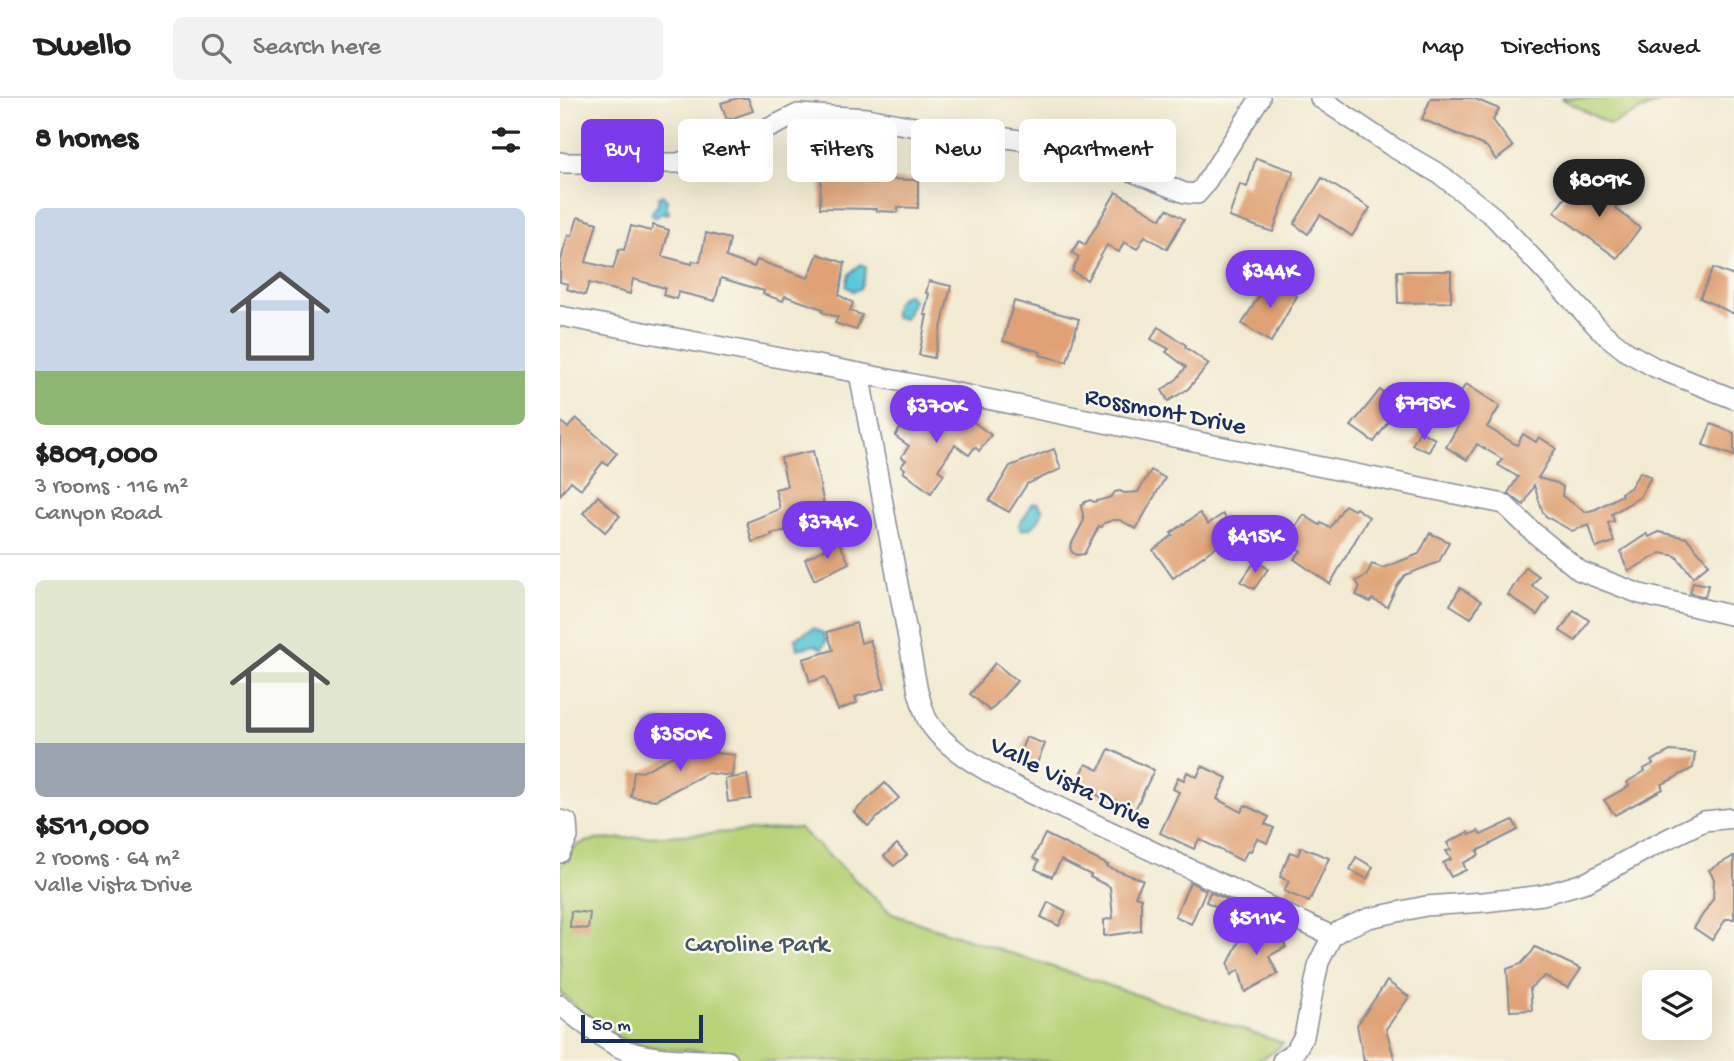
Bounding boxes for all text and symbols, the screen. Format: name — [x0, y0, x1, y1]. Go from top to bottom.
search box — [173, 17, 663, 80]
text: Dwello — [35, 29, 131, 67]
icon: search — [197, 29, 235, 67]
text: Search here — [253, 33, 381, 64]
text: Map — [1422, 34, 1464, 63]
text: Directions — [1502, 34, 1600, 63]
text: Saved — [1638, 34, 1699, 63]
chip: Buy — [581, 119, 664, 182]
chip: Rent — [678, 119, 773, 182]
chip: Filters — [787, 119, 897, 182]
chip: New — [911, 119, 1005, 182]
chip: Apartment — [1019, 119, 1176, 182]
icon: filters — [487, 121, 525, 159]
text: 8 homes — [35, 123, 138, 158]
pin: $809K — [1550, 159, 1648, 219]
text: $809K — [1569, 168, 1629, 195]
pin: $344K — [1221, 250, 1319, 310]
icon: home — [217, 253, 343, 379]
text: $344K — [1242, 259, 1298, 286]
pin: $795K — [1375, 382, 1473, 442]
street label: Rossmont Drive — [1082, 383, 1249, 444]
pin: $370K — [887, 386, 985, 445]
text: $795K — [1395, 391, 1453, 418]
text: $370K — [906, 394, 966, 421]
text: $809,000 — [35, 439, 158, 474]
text: 3 rooms · 116 m² — [35, 474, 188, 501]
text: Canyon Road — [35, 501, 161, 528]
pin: $374K — [778, 502, 876, 561]
text: $374K — [798, 510, 856, 537]
pin: $415K — [1206, 516, 1304, 575]
text: $415K — [1227, 524, 1283, 551]
icon: home — [217, 625, 343, 751]
pin: $350K — [631, 714, 729, 773]
text: $350K — [650, 722, 710, 749]
street label: Valle Vista Drive — [983, 730, 1157, 839]
text: $511,000 — [35, 811, 149, 846]
text: 2 rooms · 64 m² — [35, 846, 180, 873]
text: Valle Vista Drive — [35, 873, 192, 900]
pin: $511K — [1207, 898, 1305, 957]
text: $511K — [1229, 906, 1283, 933]
park label: Caroline Park — [685, 931, 831, 962]
map controls — [1642, 970, 1712, 1040]
button: layers — [1642, 970, 1712, 1040]
scale bar — [581, 1012, 704, 1044]
text: 50 m — [592, 1015, 631, 1038]

